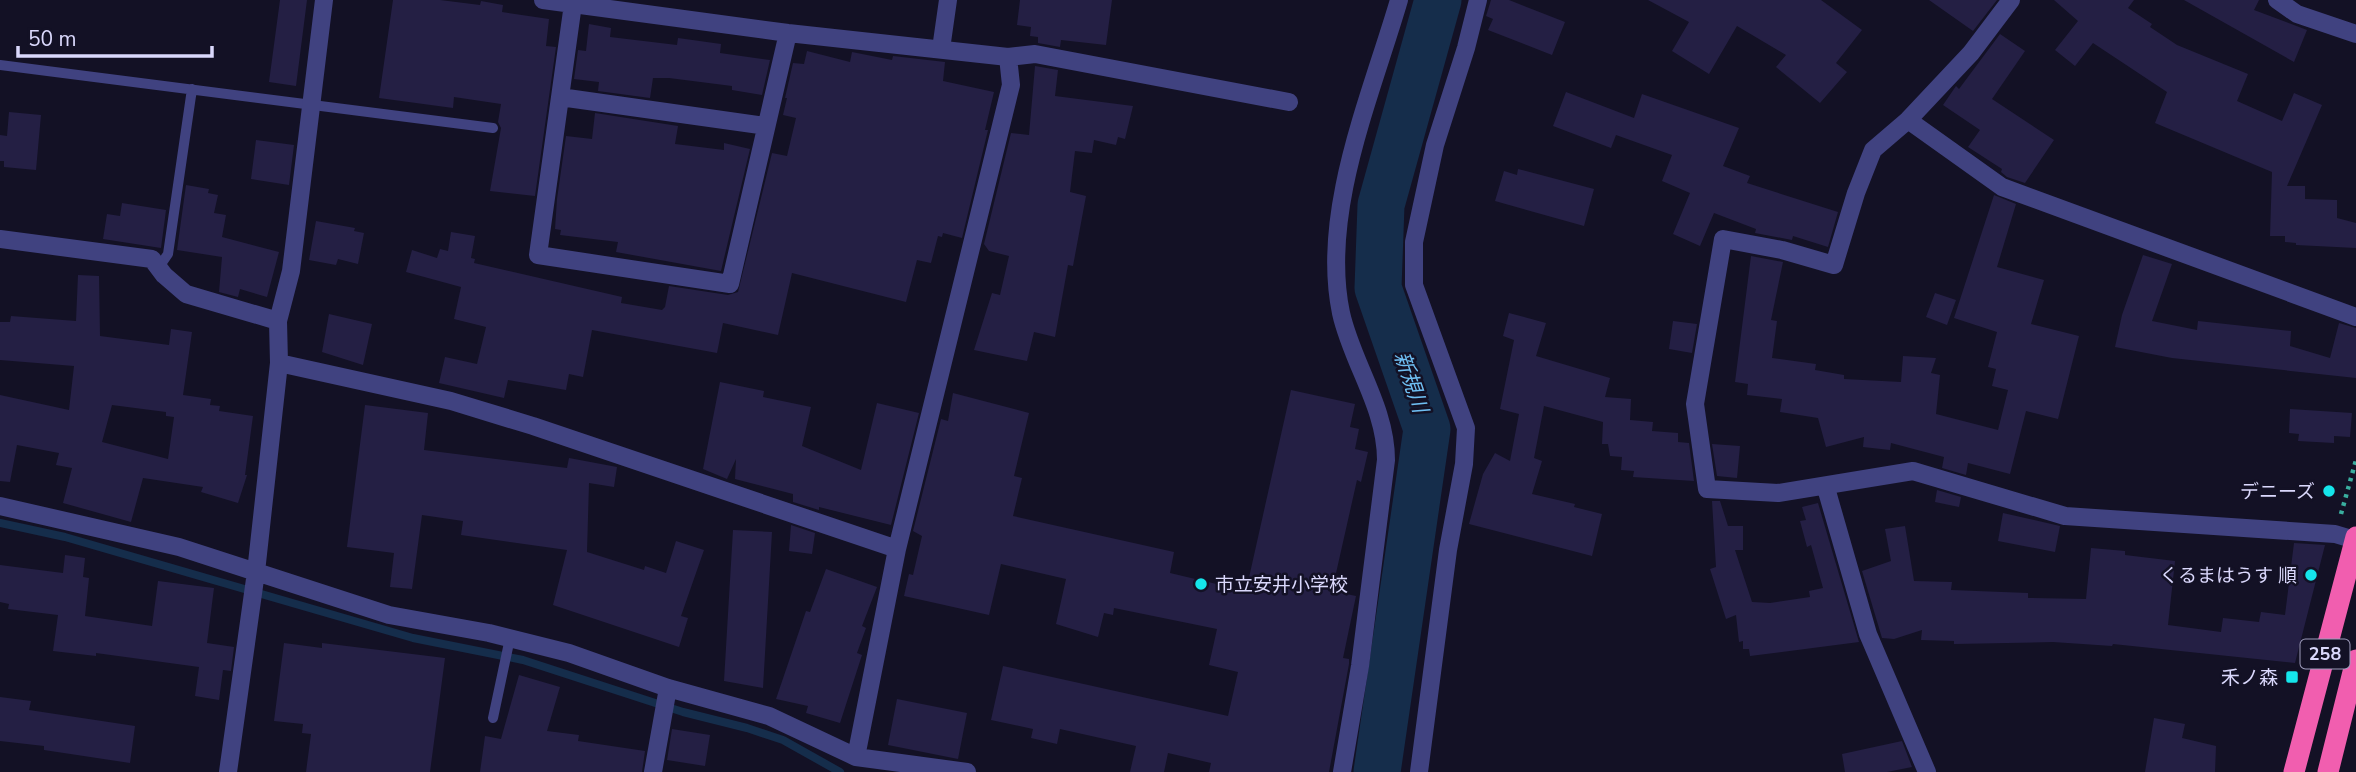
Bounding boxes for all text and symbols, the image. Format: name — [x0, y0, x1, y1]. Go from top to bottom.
scale bar — [18, 14, 212, 58]
text: 50 m — [28, 25, 77, 53]
water label: 新規川 — [1388, 348, 1435, 418]
place label: デニーズ — [2240, 479, 2315, 505]
marker: デニーズ — [2321, 483, 2337, 499]
place label: くるまはうす 順 — [2159, 563, 2297, 589]
marker: くるまはうす 順 — [2303, 567, 2319, 583]
place label: 市立安井小学校 — [1215, 572, 1348, 598]
marker: 市立安井小学校 — [1193, 576, 1209, 592]
road number: 258 — [2300, 640, 2350, 668]
place label: 禾ノ森 — [2221, 665, 2278, 691]
marker: 禾ノ森 — [2284, 669, 2300, 685]

